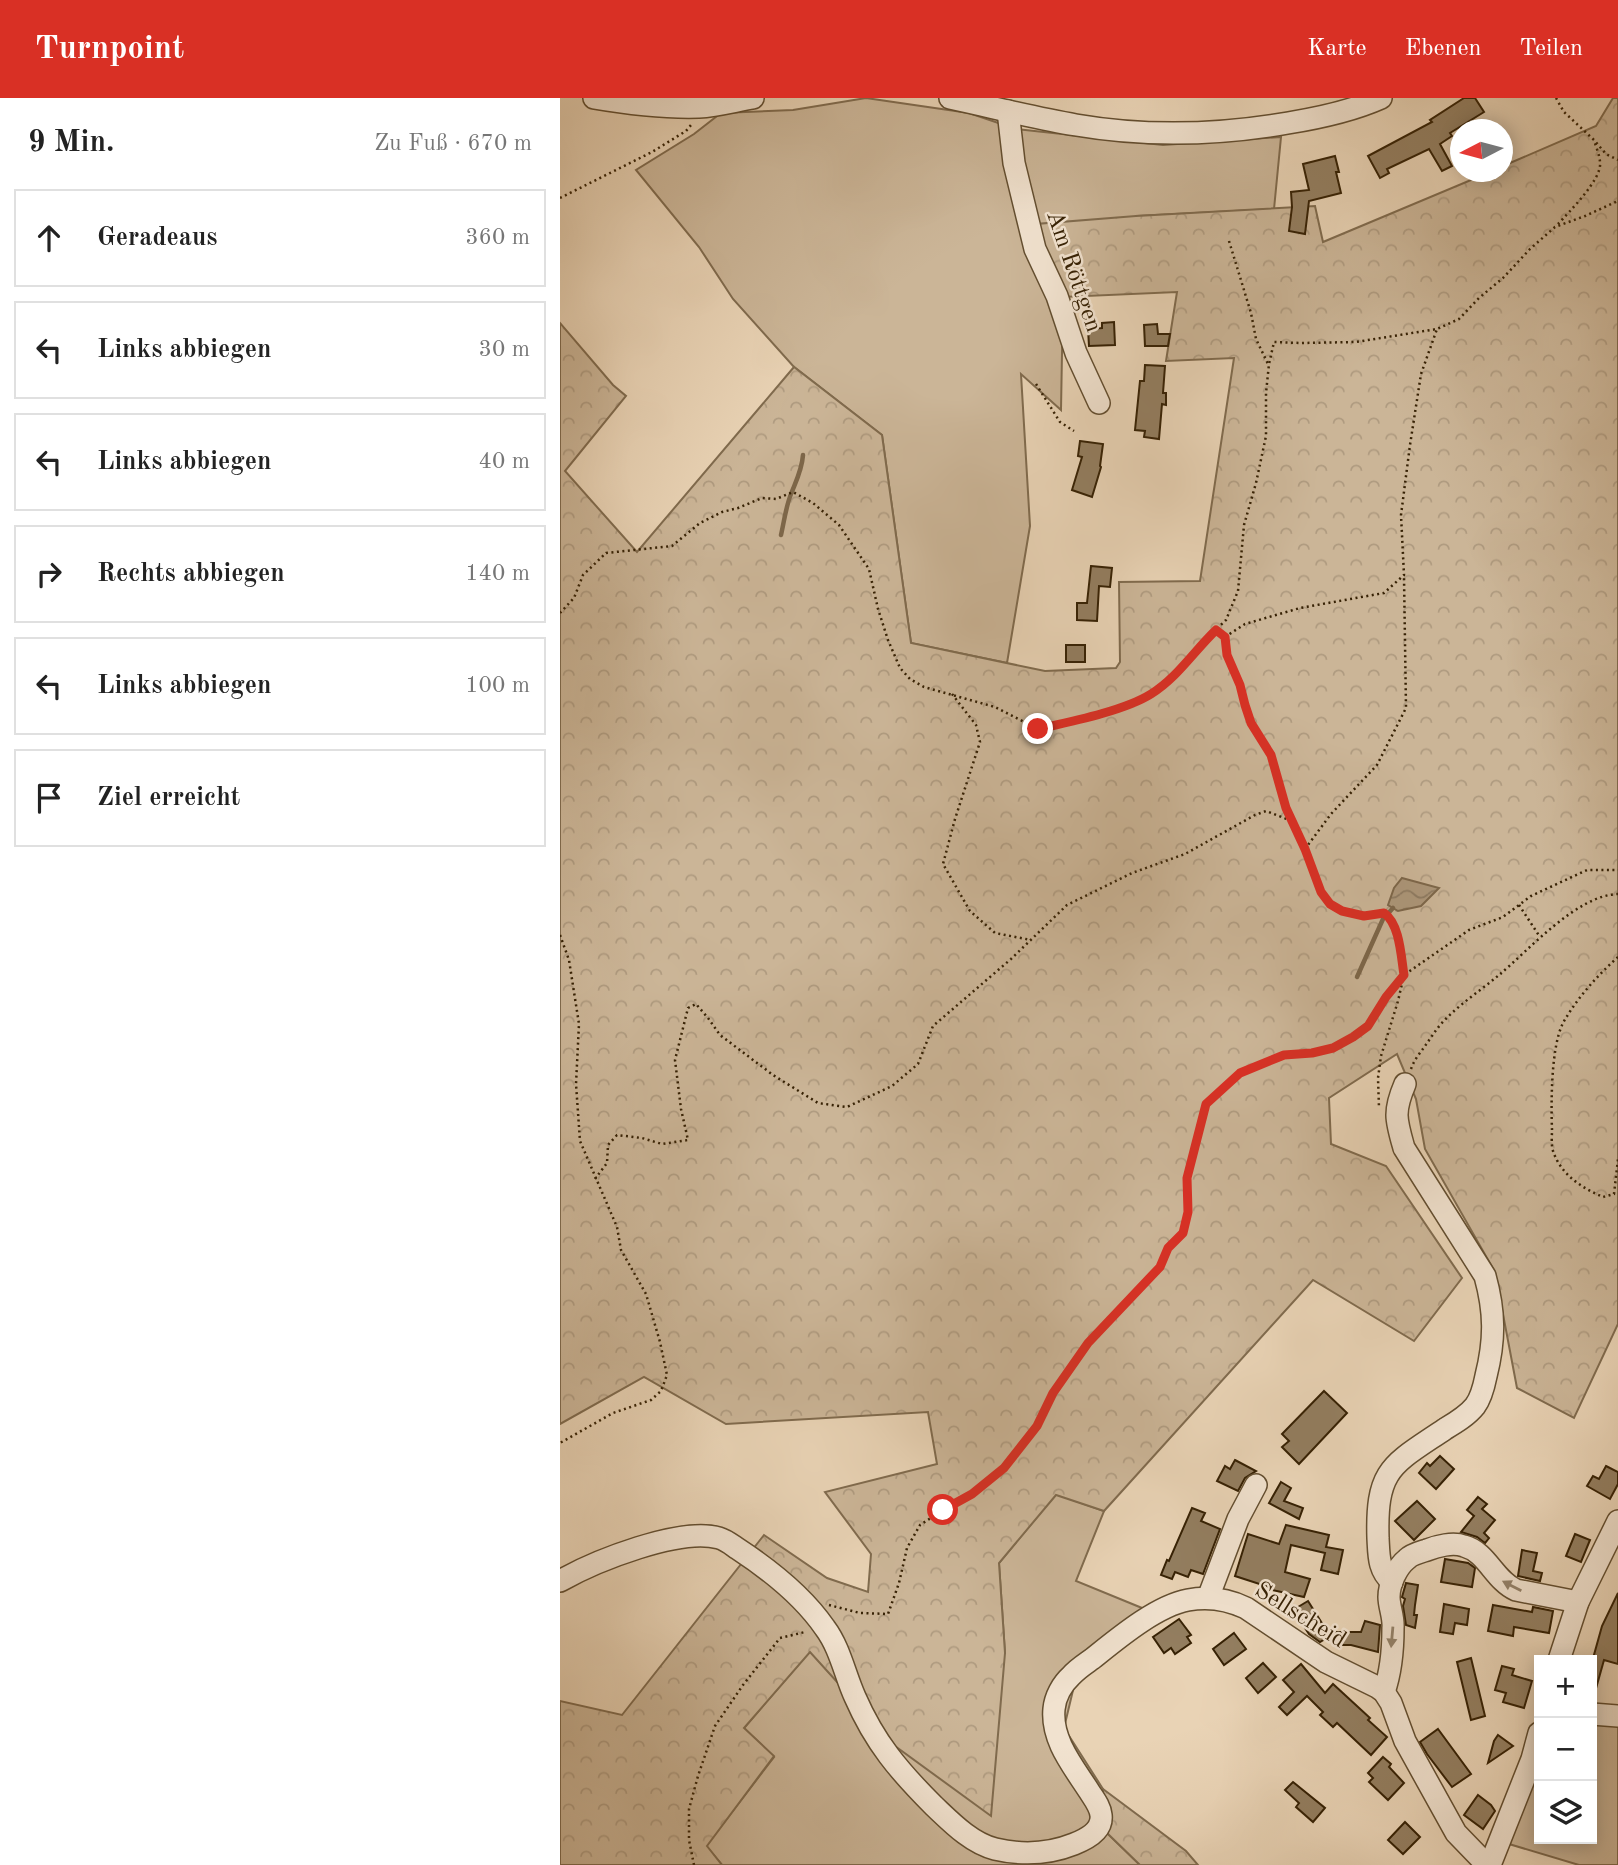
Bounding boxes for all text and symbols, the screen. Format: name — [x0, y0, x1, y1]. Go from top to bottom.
text: Turnpoint — [35, 33, 184, 66]
text: Karte — [1307, 37, 1367, 61]
text: Ebenen — [1405, 37, 1481, 61]
text: Teilen — [1519, 37, 1583, 61]
north arrow — [1450, 119, 1513, 182]
text: 9 Min. — [28, 128, 114, 158]
text: Zu Fuß · 670 m — [374, 132, 532, 155]
street label: Am Röttgen — [1041, 208, 1105, 336]
icon: ahead — [30, 219, 68, 257]
text: Geradeaus — [97, 225, 217, 251]
text: 360 m — [465, 226, 530, 249]
icon: left — [30, 331, 68, 369]
text: Links abbiegen — [97, 337, 271, 363]
text: 30 m — [479, 338, 530, 361]
icon: left — [30, 443, 68, 481]
text: Links abbiegen — [97, 449, 271, 475]
text: 40 m — [479, 450, 530, 473]
icon: right — [30, 555, 68, 593]
text: Rechts abbiegen — [97, 561, 285, 587]
text: 140 m — [465, 562, 530, 585]
icon: left — [30, 667, 68, 705]
text: Links abbiegen — [97, 673, 271, 699]
text: 100 m — [465, 674, 530, 697]
route end — [1022, 713, 1053, 744]
icon: arrive — [30, 779, 68, 817]
text: Ziel erreicht — [97, 785, 240, 811]
route start — [927, 1494, 958, 1525]
street label: Sellscheid — [1250, 1578, 1350, 1653]
one-way arrow — [1502, 1581, 1522, 1592]
one-way arrow — [1386, 1626, 1397, 1648]
map controls — [1534, 1655, 1597, 1844]
button: + — [1534, 1655, 1597, 1718]
button: − — [1534, 1718, 1597, 1781]
button: layers — [1534, 1781, 1597, 1844]

